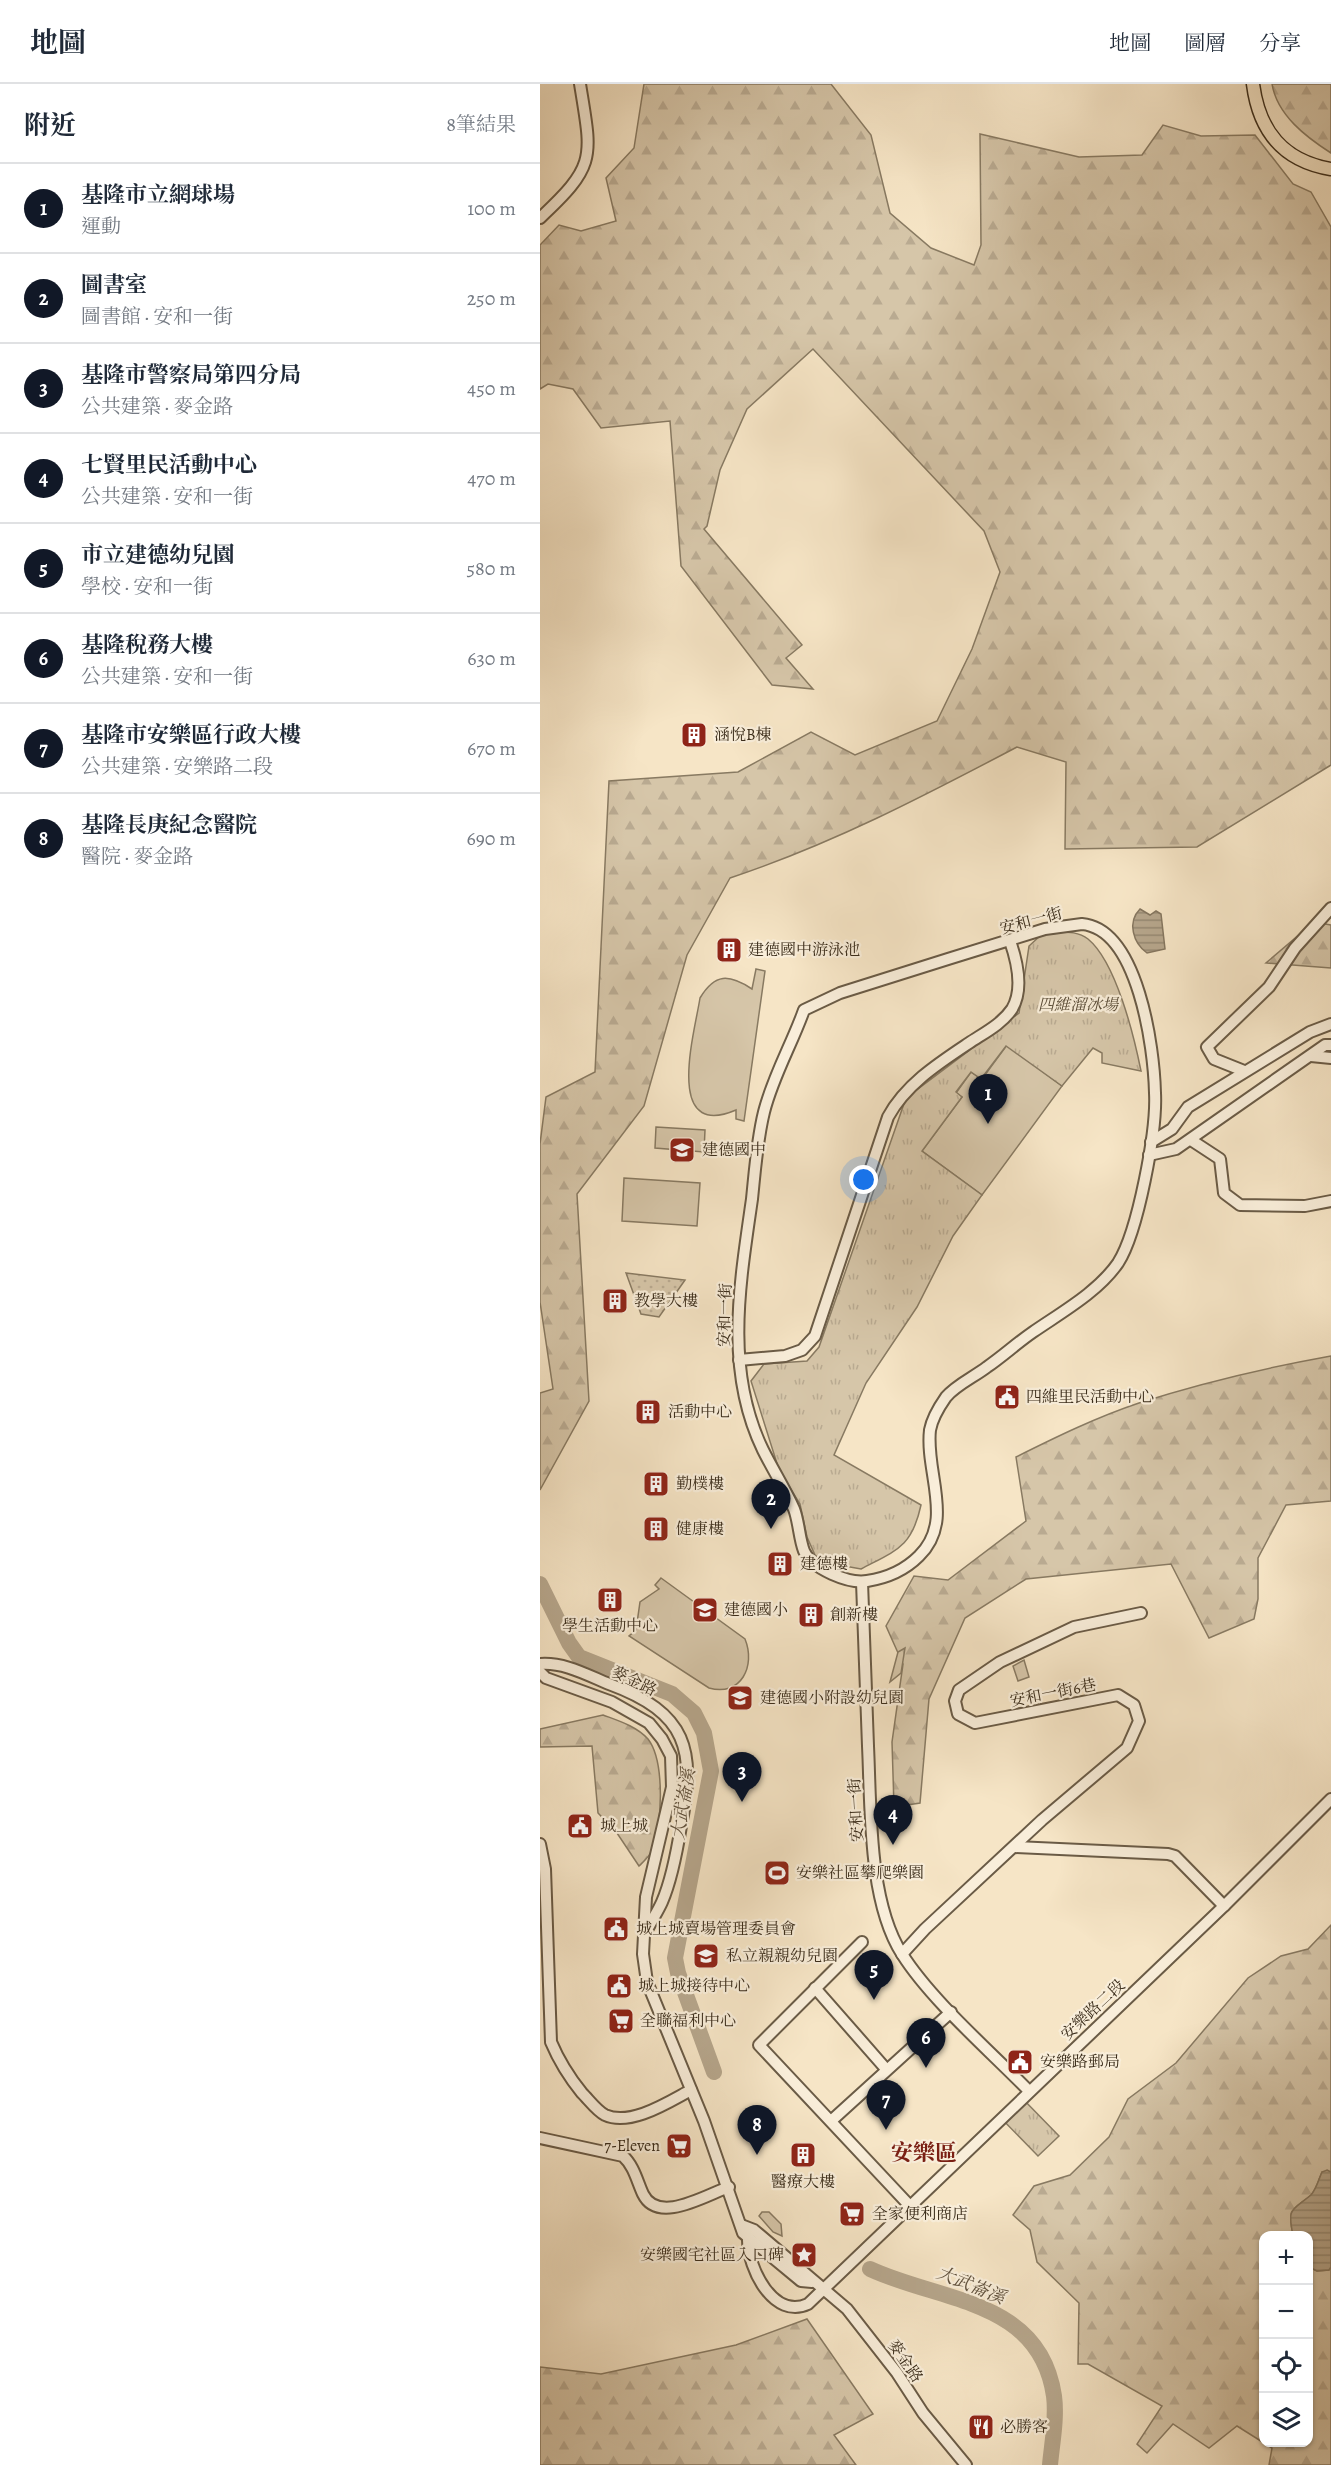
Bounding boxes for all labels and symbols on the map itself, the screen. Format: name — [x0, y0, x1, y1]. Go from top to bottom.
building icon: 涵悅B棟 — [679, 720, 709, 750]
place label: 涵悅B棟 — [714, 724, 772, 746]
street label: 安和一街 — [997, 902, 1065, 940]
building icon: 建德國中游泳池 — [714, 935, 744, 965]
place label: 建德國中游泳池 — [748, 939, 860, 961]
park label: 四維溜冰場 — [1038, 994, 1120, 1016]
pin: 1 — [968, 1074, 1008, 1124]
school or university icon: 建德國中 — [667, 1135, 697, 1165]
place label: 建德國中 — [702, 1139, 766, 1161]
your location — [849, 1165, 878, 1194]
street label: 安和一街 — [713, 1283, 737, 1347]
building icon: 教學大樓 — [600, 1286, 630, 1316]
place label: 教學大樓 — [634, 1290, 698, 1312]
public building icon: 四維里民活動中心 — [992, 1382, 1022, 1412]
place label: 四維里民活動中心 — [1026, 1386, 1154, 1408]
building icon: 活動中心 — [633, 1397, 663, 1427]
place label: 活動中心 — [668, 1401, 732, 1423]
building icon: 勤樸樓 — [641, 1469, 671, 1499]
place label: 勤樸樓 — [676, 1473, 724, 1495]
pin: 2 — [752, 1480, 790, 1529]
building icon: 健康樓 — [641, 1514, 671, 1544]
place label: 健康樓 — [676, 1518, 724, 1540]
building icon: 建德樓 — [765, 1549, 795, 1579]
place label: 建德樓 — [800, 1553, 848, 1575]
building icon: 學生活動中心 — [595, 1585, 625, 1615]
school or university icon: 建德國小 — [690, 1595, 720, 1625]
place label: 建德國小 — [724, 1599, 788, 1621]
building icon: 創新樓 — [796, 1600, 826, 1630]
place label: 創新樓 — [830, 1604, 878, 1626]
place label: 學生活動中心 — [562, 1615, 658, 1637]
street label: 麥金路 — [608, 1661, 660, 1701]
street label: 安和一街6巷 — [1008, 1674, 1098, 1712]
school or university icon: 建德國小附設幼兒園 — [725, 1683, 755, 1713]
place label: 建德國小附設幼兒園 — [760, 1687, 904, 1709]
pin: 3 — [722, 1752, 762, 1802]
water label: 大武崙溪 — [666, 1765, 701, 1841]
street label: 安和一街 — [843, 1777, 869, 1843]
pin: 4 — [874, 1796, 912, 1845]
public building icon: 城上城 — [565, 1811, 595, 1841]
place label: 城上城 — [600, 1815, 648, 1837]
sports icon: 安樂社區攀爬樂園 — [762, 1858, 792, 1888]
place label: 安樂社區攀爬樂園 — [796, 1862, 924, 1884]
public building icon: 城上城賣場管理委員會 — [601, 1914, 631, 1944]
place label: 城上城賣場管理委員會 — [636, 1918, 796, 1940]
school or university icon: 私立親親幼兒園 — [691, 1941, 721, 1971]
place label: 私立親親幼兒園 — [726, 1945, 838, 1967]
pin: 5 — [854, 1950, 894, 2000]
public building icon: 城上城接待中心 — [604, 1971, 634, 2001]
place label: 城上城接待中心 — [638, 1975, 750, 1997]
street label: 安樂路二段 — [1056, 1975, 1130, 2045]
supermarket icon: 全聯福利中心 — [606, 2006, 636, 2036]
place label: 全聯福利中心 — [640, 2010, 736, 2032]
pin: 6 — [906, 2018, 946, 2068]
public building icon: 安樂路郵局 — [1005, 2047, 1035, 2077]
place label: 安樂路郵局 — [1040, 2051, 1120, 2073]
pin: 7 — [866, 2080, 906, 2130]
pin: 8 — [738, 2106, 776, 2155]
supermarket icon: 7-Eleven — [664, 2131, 694, 2161]
place label: 7-Eleven — [604, 2135, 660, 2157]
district label: 安樂區 — [891, 2138, 957, 2168]
building icon: 醫療大樓 — [788, 2140, 818, 2170]
place label: 醫療大樓 — [771, 2171, 835, 2193]
supermarket icon: 全家便利商店 — [837, 2199, 867, 2229]
place label: 全家便利商店 — [872, 2203, 968, 2225]
place icon: 安樂國宅社區入口碑 — [789, 2240, 819, 2270]
place label: 安樂國宅社區入口碑 — [640, 2244, 784, 2266]
water label: 大武崙溪 — [933, 2260, 1011, 2310]
street label: 麥金路 — [882, 2335, 928, 2387]
restaurant icon: 必勝客 — [966, 2412, 996, 2442]
place label: 必勝客 — [1000, 2416, 1048, 2438]

